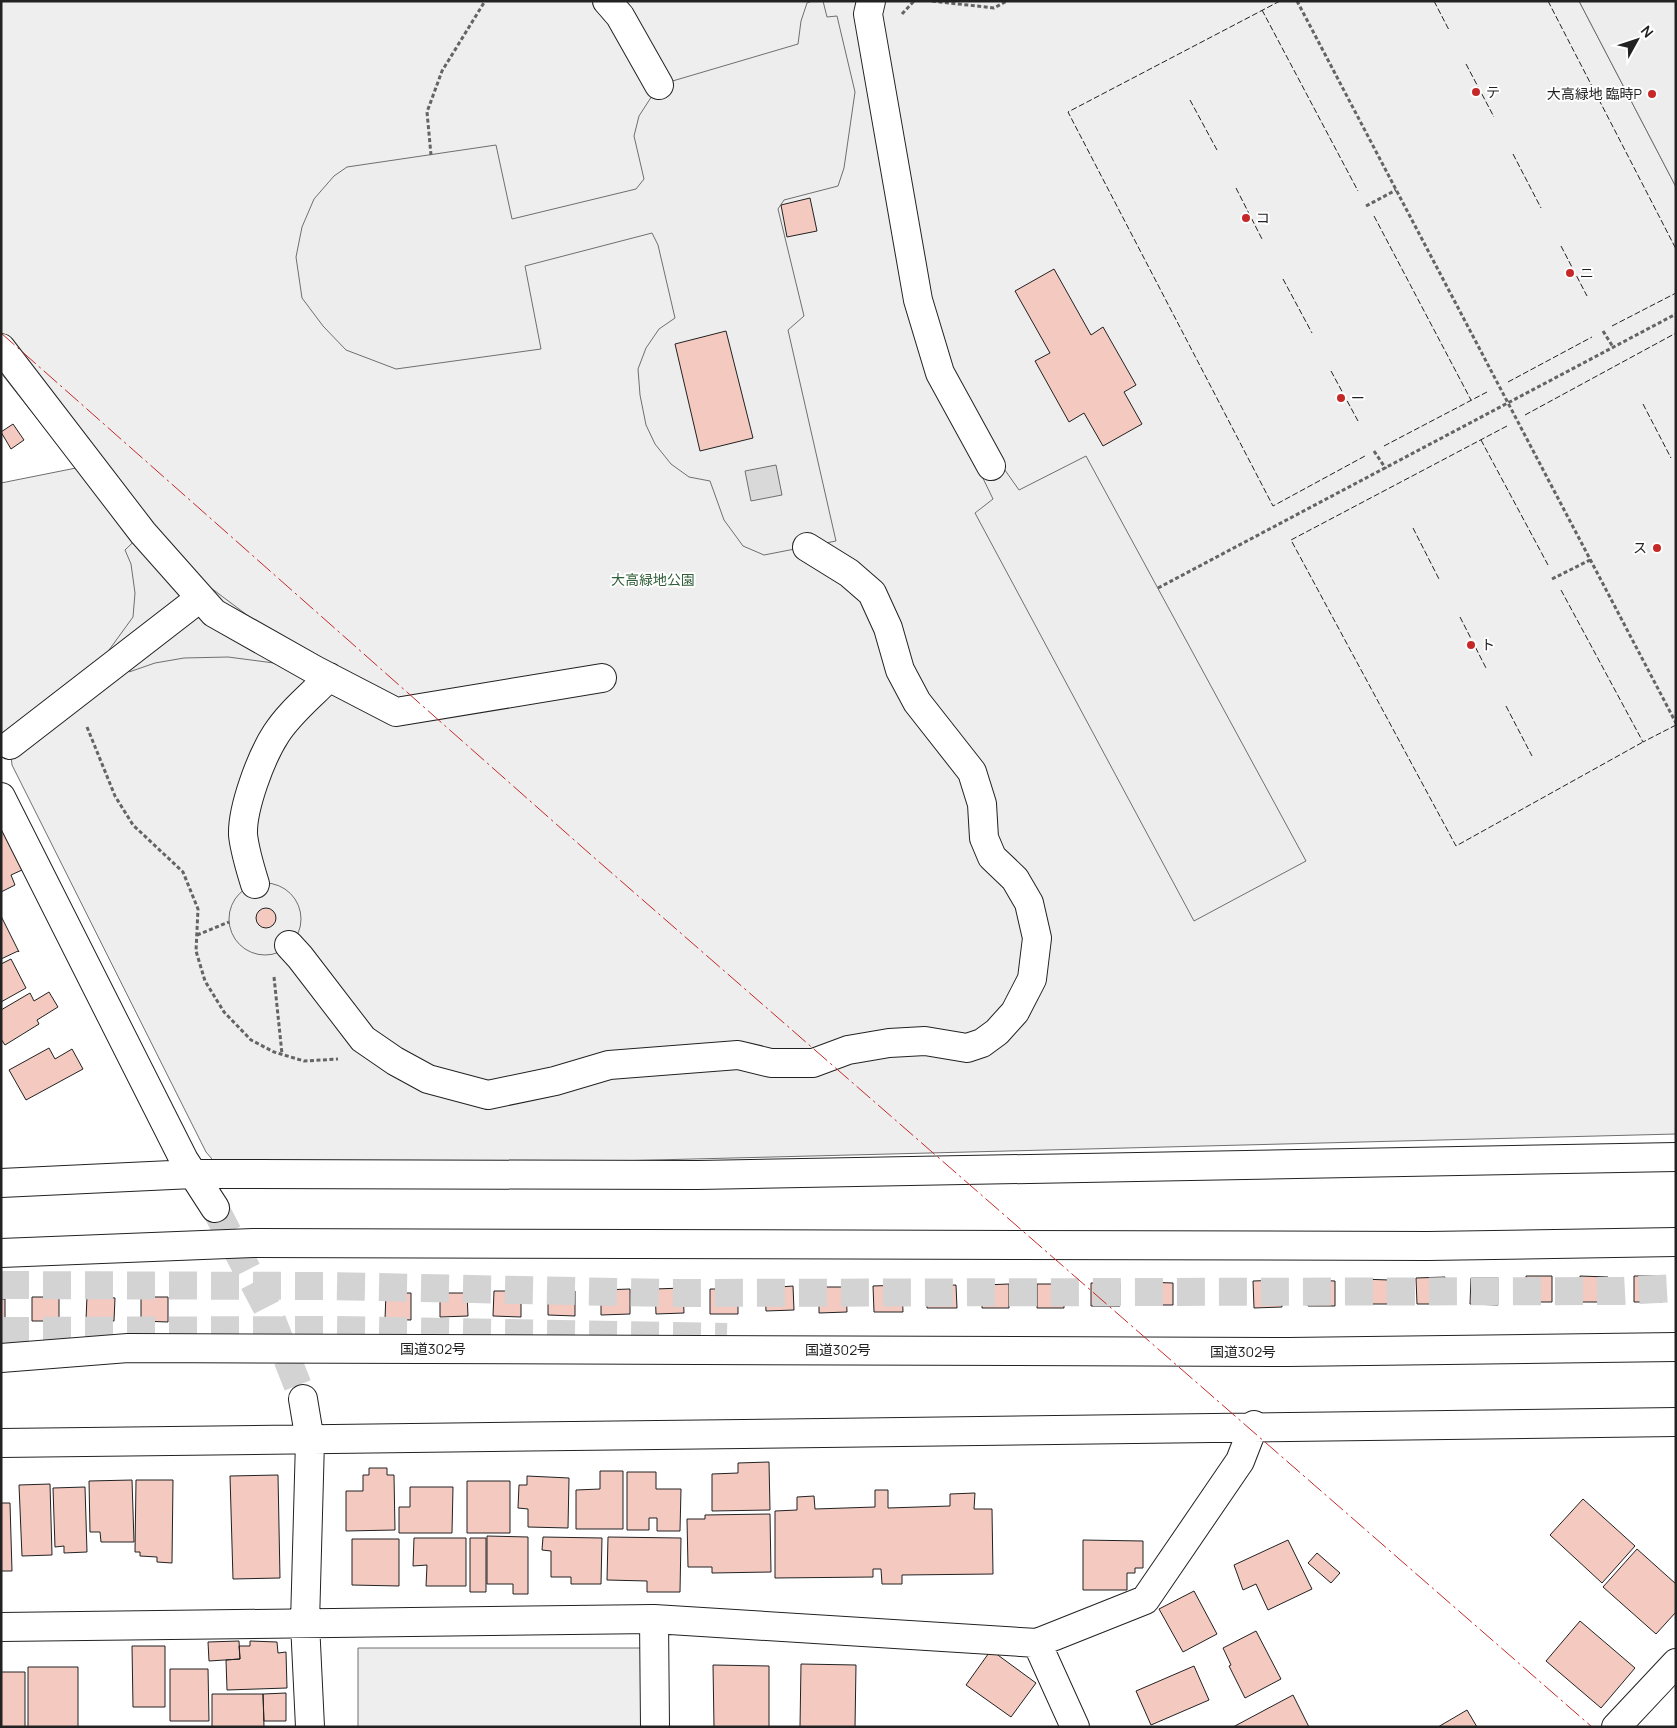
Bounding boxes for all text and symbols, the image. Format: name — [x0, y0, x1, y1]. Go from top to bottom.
north arrow — [1612, 15, 1662, 65]
text: N — [1637, 21, 1658, 41]
place label: テ — [1486, 82, 1500, 101]
place label: 大高緑地 臨時P — [1547, 84, 1643, 103]
marker: テ — [1470, 86, 1482, 98]
marker: 大高緑地 臨時P — [1646, 88, 1658, 100]
place label: コ — [1256, 208, 1270, 227]
marker: コ — [1240, 212, 1252, 224]
place label: ニ — [1580, 263, 1594, 282]
marker: ニ — [1564, 267, 1576, 279]
place label: ー — [1351, 388, 1365, 407]
marker: ー — [1335, 392, 1347, 404]
place label: ス — [1633, 538, 1647, 557]
marker: ス — [1651, 542, 1663, 554]
park label: 大高緑地公園 — [611, 570, 695, 589]
place label: ト — [1481, 635, 1495, 654]
marker: ト — [1465, 639, 1477, 651]
street label: 国道302号 — [400, 1339, 466, 1358]
street label: 国道302号 — [805, 1340, 871, 1359]
street label: 国道302号 — [1210, 1342, 1276, 1361]

